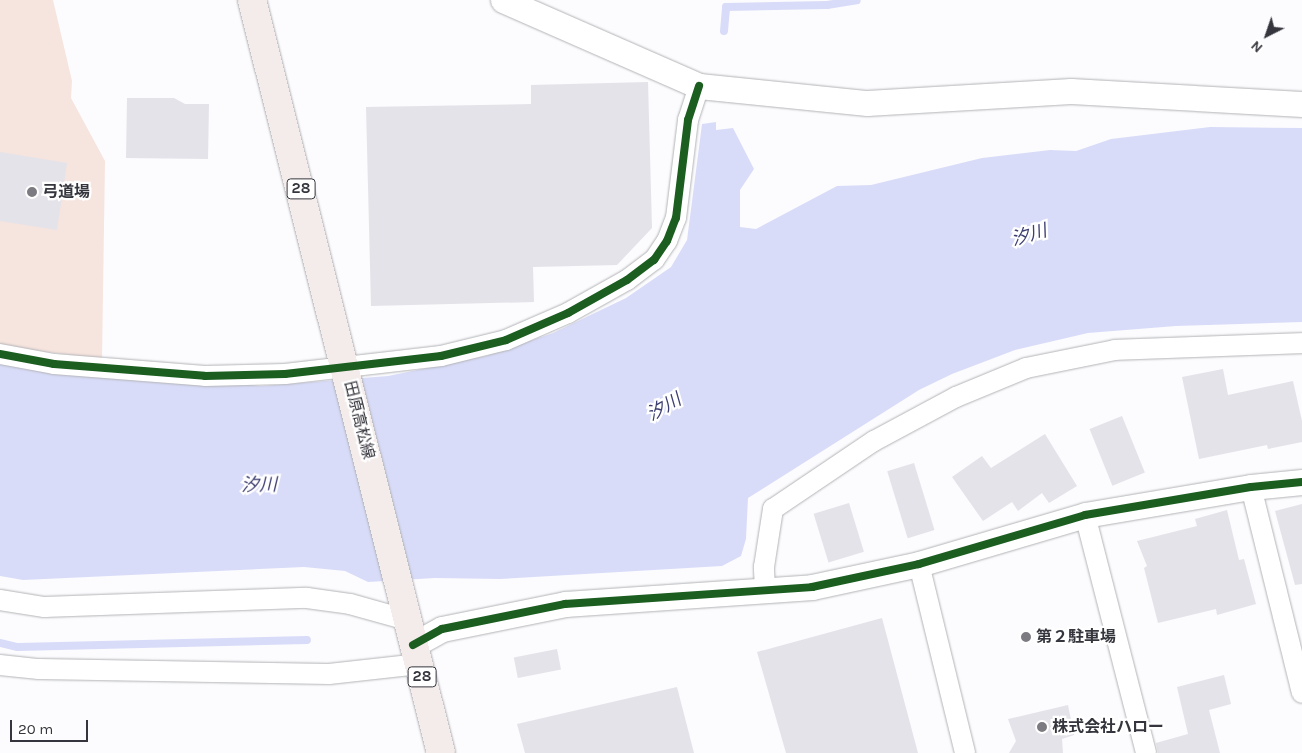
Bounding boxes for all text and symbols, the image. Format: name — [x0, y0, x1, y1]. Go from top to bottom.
north arrow — [1242, 10, 1292, 60]
text: N — [1247, 37, 1266, 56]
road number: 28 — [286, 176, 316, 202]
place label: 弓道場 — [42, 182, 90, 202]
marker: 弓道場 — [26, 186, 38, 198]
water label: 汐川 — [1009, 220, 1049, 250]
street label: 田原高松線 — [340, 379, 378, 461]
water label: 汐川 — [643, 389, 685, 425]
water label: 汐川 — [241, 474, 277, 496]
place label: 第２駐車場 — [1036, 627, 1116, 647]
marker: 第２駐車場 — [1020, 631, 1032, 643]
road number: 28 — [407, 664, 437, 690]
scale bar — [12, 710, 90, 742]
place label: 株式会社ハロー — [1052, 717, 1164, 737]
text: 20 m — [18, 720, 53, 738]
marker: 株式会社ハロー — [1036, 721, 1048, 733]

